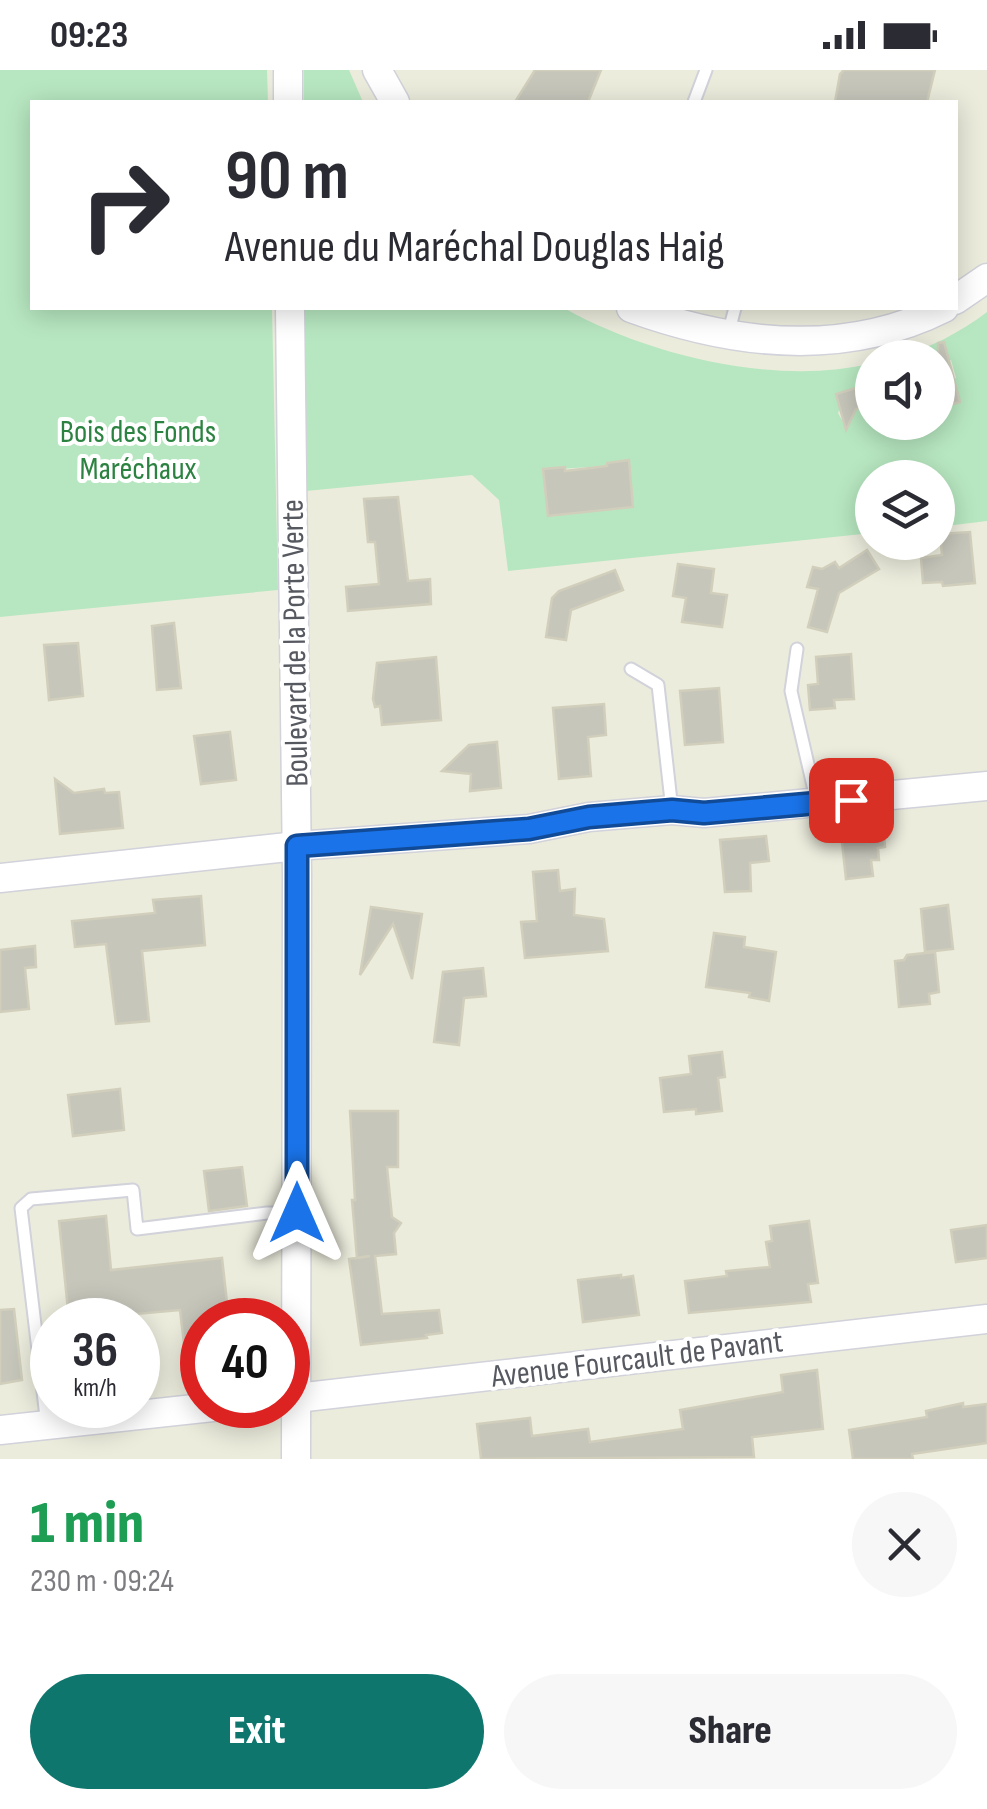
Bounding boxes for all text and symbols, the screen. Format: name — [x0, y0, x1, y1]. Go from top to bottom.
text: 09:23 — [50, 13, 128, 58]
text: 90 m — [225, 135, 349, 219]
icon: right — [60, 140, 190, 270]
text: Avenue du Maréchal Douglas Haig — [225, 220, 724, 275]
map controls — [855, 340, 955, 560]
button: sound — [855, 340, 955, 440]
park label: Bois des Fonds Maréchaux — [60, 413, 216, 489]
button: layers — [855, 460, 955, 560]
street label: Boulevard de la Porte Verte — [273, 499, 318, 787]
pin — [809, 758, 894, 843]
icon: arrive — [824, 773, 879, 828]
position arrow — [245, 1161, 349, 1265]
speed limit sign: 40 — [180, 1298, 310, 1428]
text: 36 — [72, 1321, 118, 1381]
street label: Avenue Fourcault de Pavant — [488, 1322, 785, 1397]
text: km/h — [73, 1373, 117, 1404]
text: 1 min — [30, 1488, 144, 1560]
button: close — [852, 1492, 957, 1597]
text: 230 m · 09:24 — [30, 1562, 174, 1601]
button: Exit — [30, 1674, 484, 1789]
button: Share — [504, 1674, 957, 1789]

